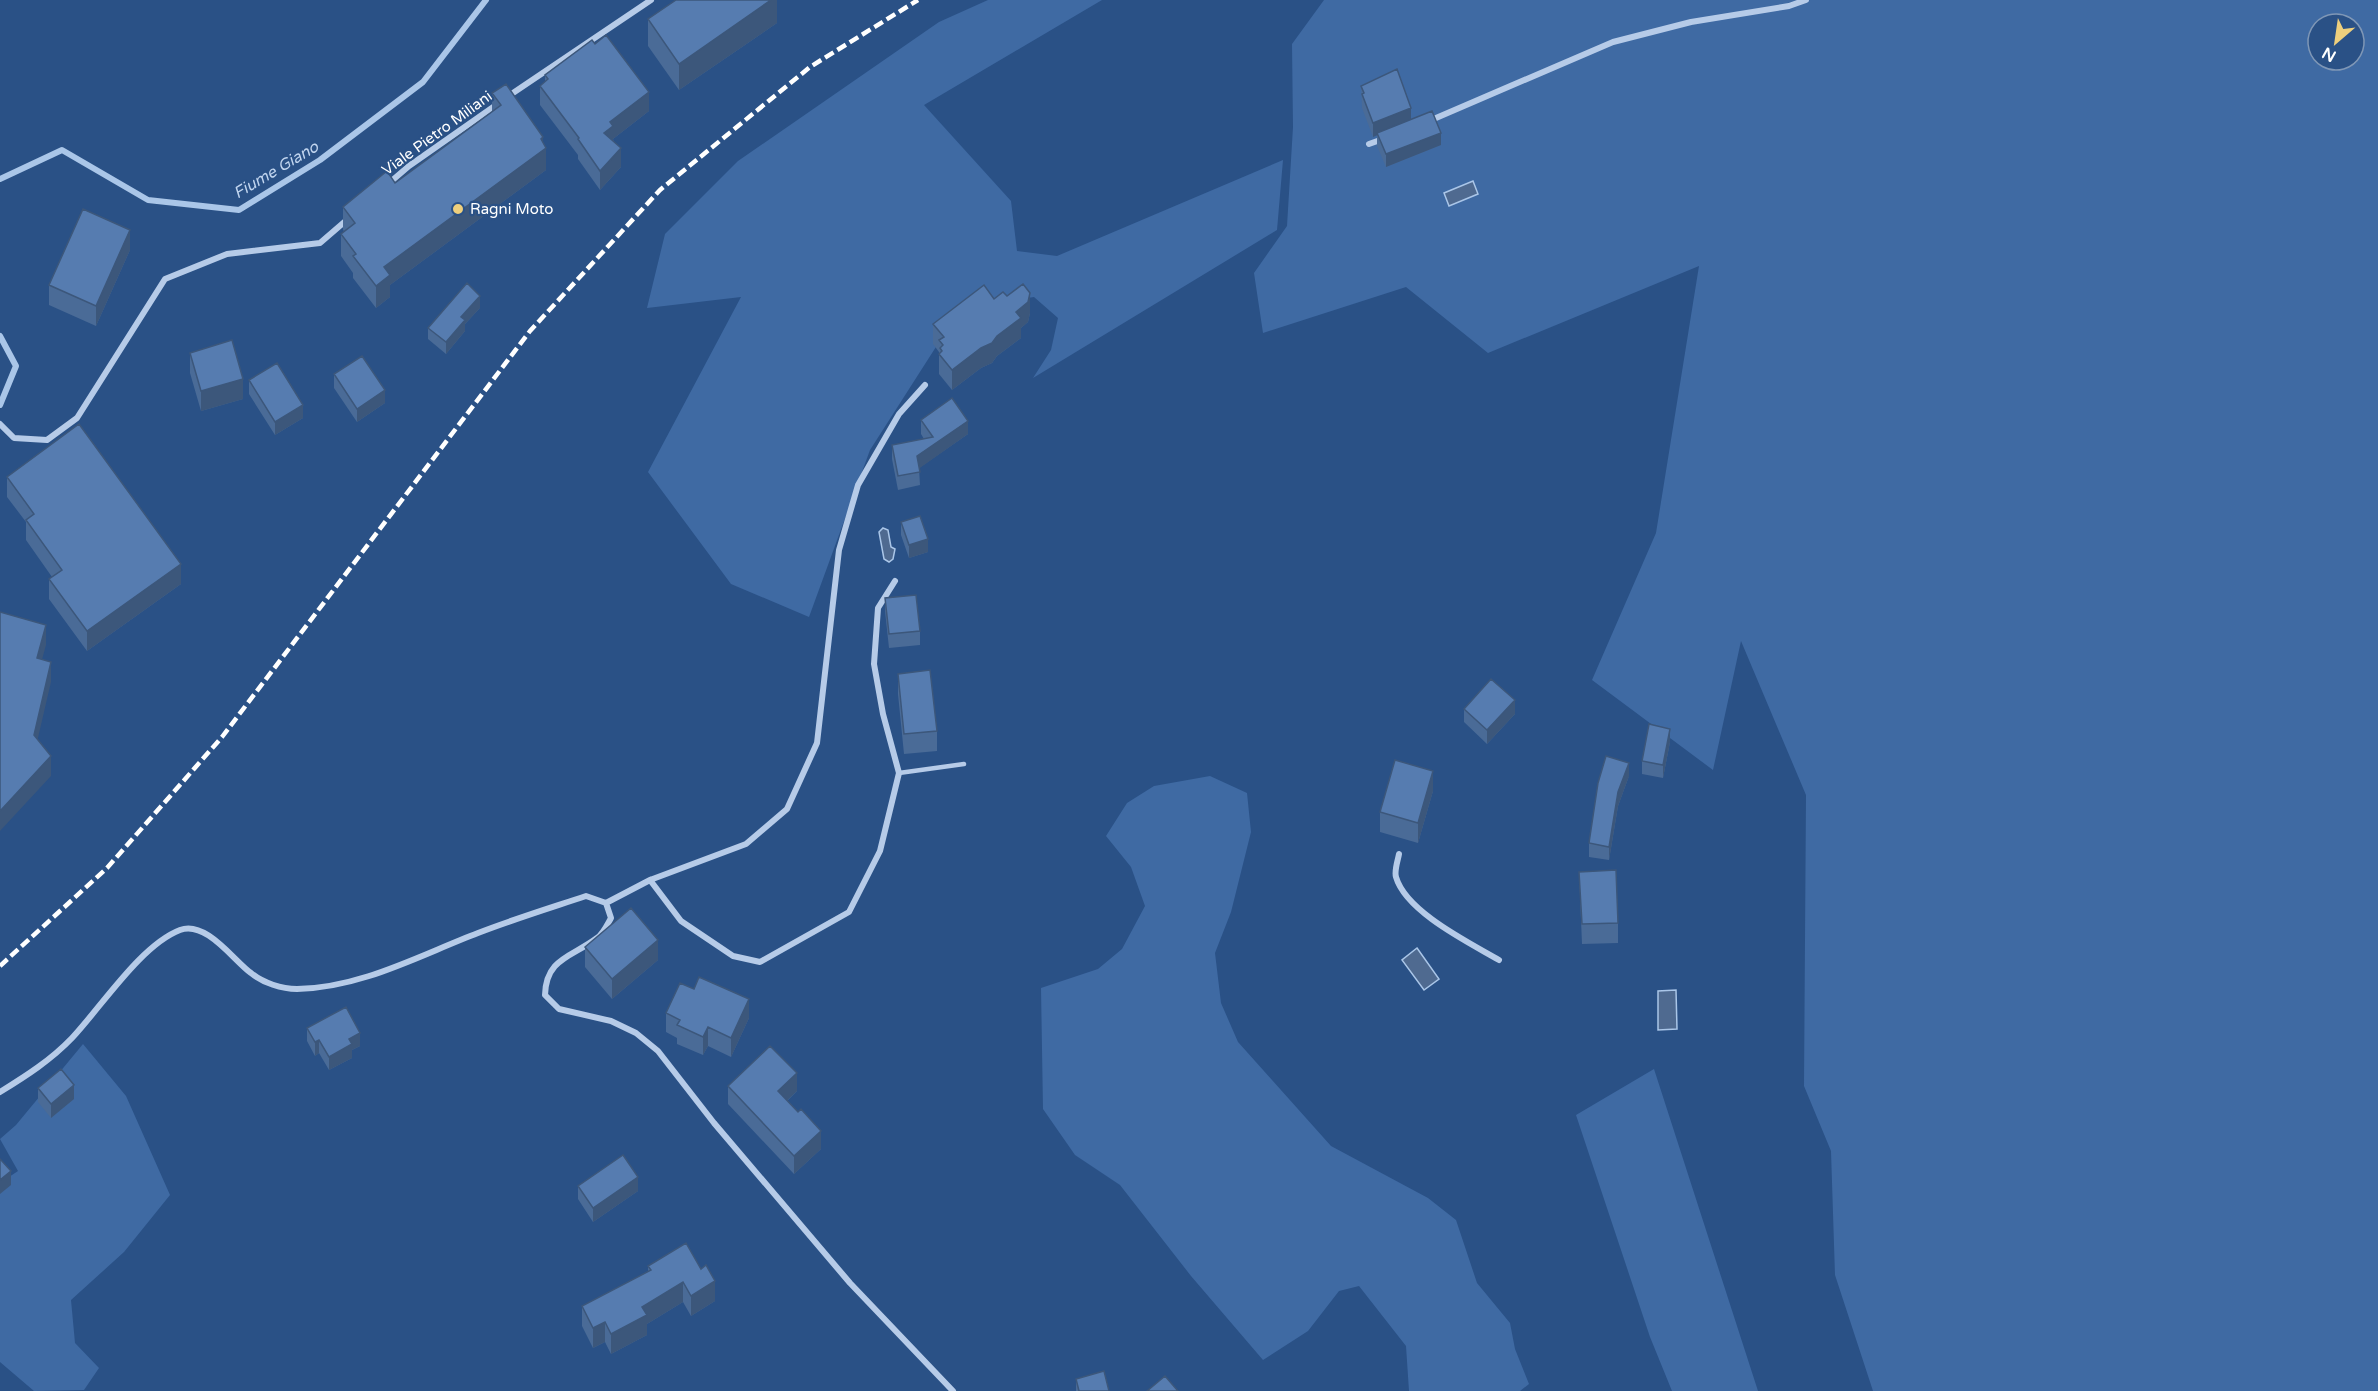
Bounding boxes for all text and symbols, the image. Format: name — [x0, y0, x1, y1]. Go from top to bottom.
north arrow — [2306, 12, 2366, 72]
text: N — [2319, 42, 2340, 66]
street label: Viale Pietro Miliani — [378, 87, 496, 179]
water label: Fiume Giano — [230, 136, 323, 203]
place label: Ragni Moto — [470, 200, 553, 218]
marker: Ragni Moto — [451, 202, 465, 216]

